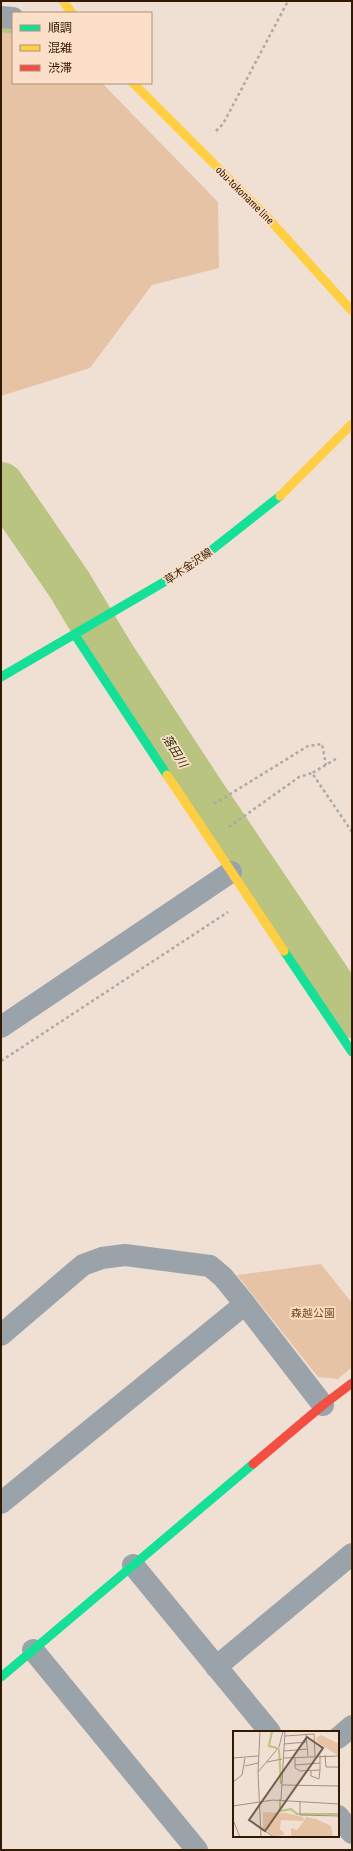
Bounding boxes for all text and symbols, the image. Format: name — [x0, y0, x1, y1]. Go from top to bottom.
legend — [12, 12, 152, 84]
text: 順調 — [48, 21, 72, 35]
text: 混雑 — [48, 41, 72, 55]
text: 渋滞 — [48, 61, 72, 75]
street label: obu-tokoname line — [213, 163, 277, 227]
street label: 草木金沢線 — [162, 546, 214, 586]
water label: 落田川 — [160, 732, 192, 772]
park label: 森越公園 — [291, 1307, 335, 1319]
inset map — [233, 1731, 339, 1837]

